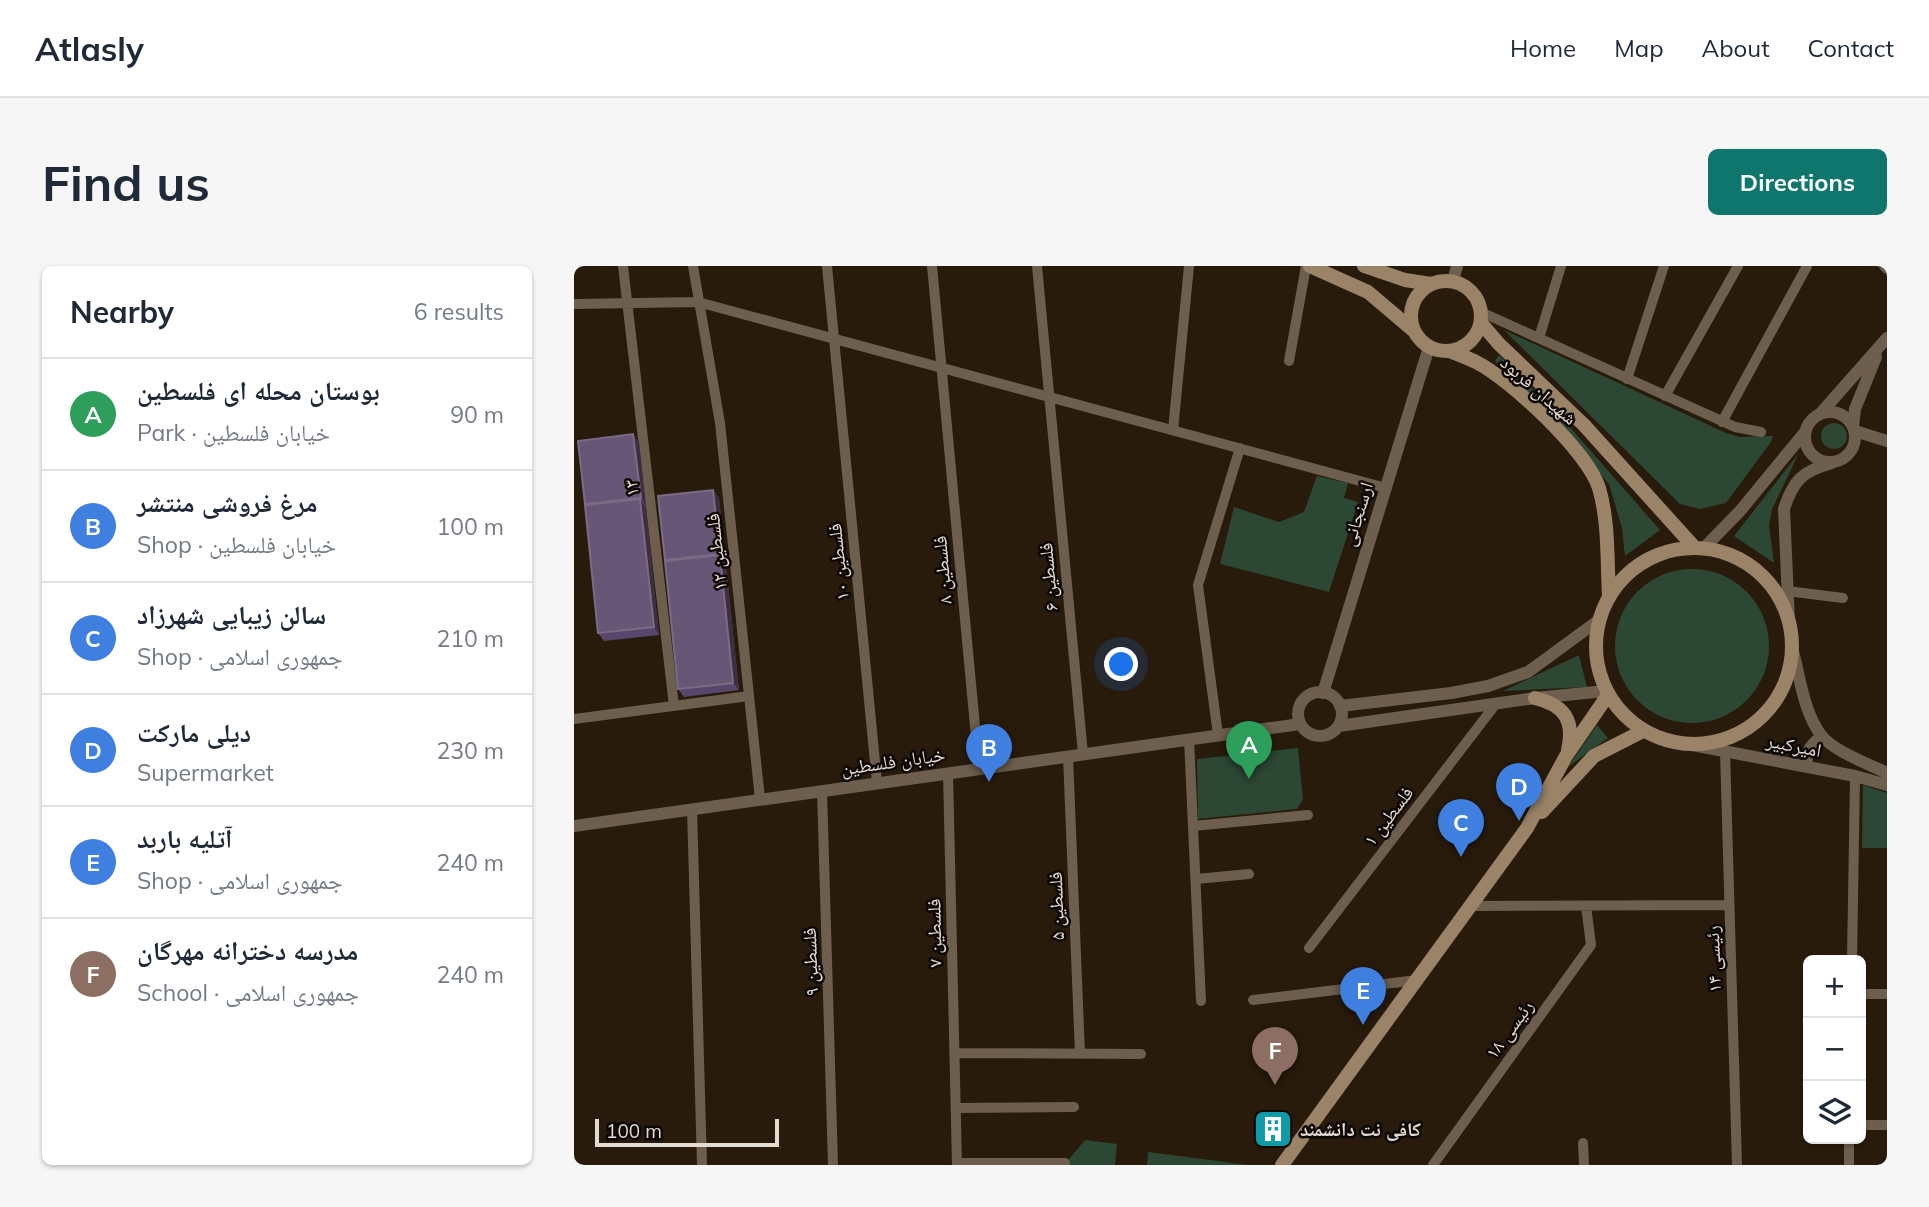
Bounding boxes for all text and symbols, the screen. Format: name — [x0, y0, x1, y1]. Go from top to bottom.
text: Atlasly — [35, 28, 144, 69]
text: Home — [1510, 33, 1576, 63]
text: Map — [1614, 33, 1664, 63]
text: About — [1702, 33, 1770, 63]
text: Contact — [1808, 33, 1894, 63]
button: Directions — [1708, 149, 1887, 215]
text: Find us — [42, 152, 210, 213]
text: Nearby — [70, 293, 174, 331]
text: 6 results — [414, 297, 504, 326]
street label: شهيدان فربود — [1496, 350, 1582, 430]
text: بوستان محله ای فلسطین — [137, 374, 380, 407]
text: A — [84, 400, 102, 429]
text: 90 m — [450, 400, 504, 429]
text: Park · خیابان فلسطین — [137, 418, 330, 447]
street label: ۱۳ — [618, 478, 644, 498]
street label: ارسنجانی — [1336, 479, 1378, 549]
text: مرغ فروشی منتشر — [137, 486, 318, 519]
text: B — [85, 512, 101, 541]
text: 100 m — [436, 512, 504, 541]
street label: فلسطین ۱۲ — [700, 512, 732, 592]
street label: فلسطین ۱۰ — [822, 522, 854, 602]
text: Shop · خیابان فلسطین — [137, 530, 336, 559]
street label: فلسطین ۸ — [927, 535, 957, 605]
street label: فلسطین ۶ — [1033, 542, 1063, 612]
text: سالن زیبایی شهرزاد — [137, 598, 326, 631]
text: C — [85, 624, 101, 653]
text: 210 m — [436, 624, 504, 653]
text: Shop · جمهوری اسلامی — [137, 642, 343, 671]
your location — [1104, 647, 1138, 681]
text: دیلی مارکت — [137, 716, 251, 749]
pin: A — [1226, 721, 1272, 779]
pin: B — [966, 724, 1012, 782]
street label: امیرکبیر — [1763, 728, 1824, 762]
text: D — [84, 736, 102, 765]
text: 230 m — [436, 736, 504, 765]
street label: خیابان فلسطین — [839, 742, 947, 780]
text: Supermarket — [137, 758, 274, 787]
pin: D — [1496, 763, 1542, 821]
street label: فلسطین ۱ — [1358, 781, 1418, 851]
pin: C — [1438, 799, 1484, 857]
text: آتلیه باربد — [137, 822, 232, 855]
text: E — [86, 848, 100, 877]
text: 240 m — [436, 848, 504, 877]
text: Shop · جمهوری اسلامی — [137, 866, 343, 895]
street label: فلسطین ۵ — [1043, 871, 1069, 941]
street label: فلسطین ۷ — [921, 898, 947, 968]
street label: رئیسی ۱۴ — [1700, 925, 1726, 993]
street label: فلسطین ۹ — [797, 927, 823, 997]
text: مدرسه دخترانه مهرگان — [137, 934, 358, 967]
map controls — [1803, 955, 1866, 1144]
button: + — [1803, 955, 1866, 1018]
text: F — [86, 960, 100, 989]
text: 240 m — [436, 960, 504, 989]
pin: E — [1340, 967, 1386, 1025]
text: School · جمهوری اسلامی — [137, 978, 359, 1007]
street label: رئیسی ۱۸ — [1480, 995, 1538, 1063]
button: − — [1803, 1018, 1866, 1081]
pin: F — [1252, 1027, 1298, 1085]
button: layers — [1803, 1081, 1866, 1144]
building icon: کافی نت دانشمند — [1252, 1108, 1294, 1150]
scale bar — [595, 1116, 779, 1148]
place label: کافی نت دانشمند — [1300, 1117, 1422, 1141]
text: 100 m — [606, 1119, 662, 1143]

